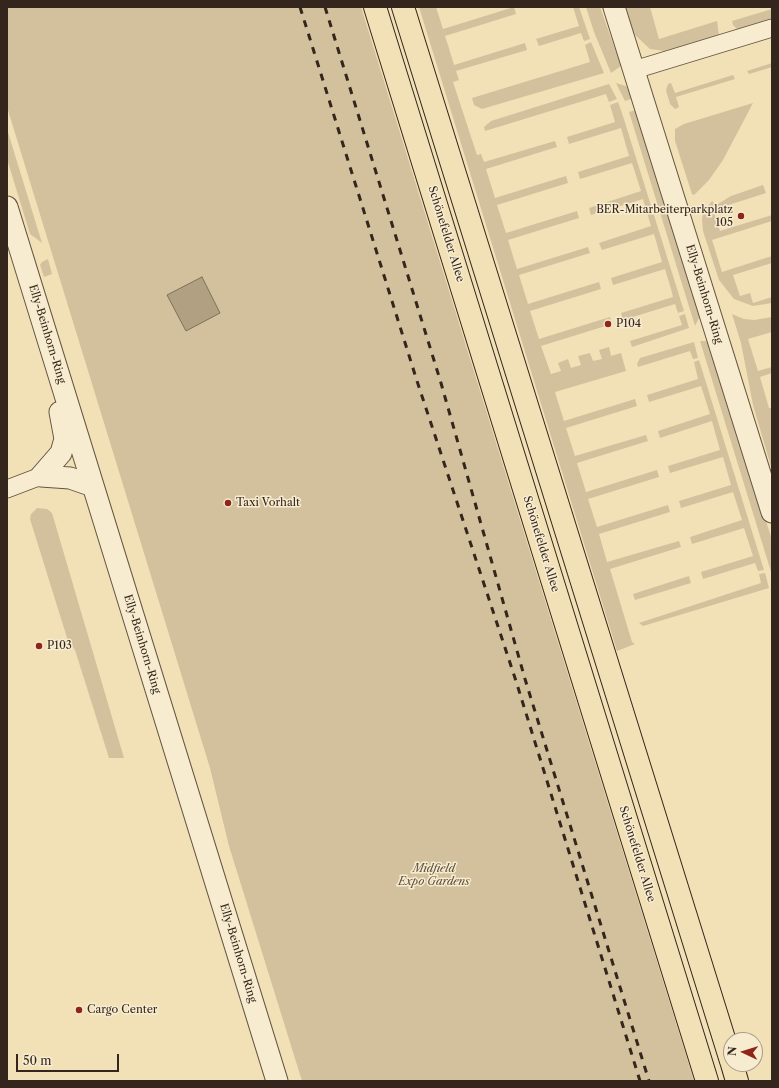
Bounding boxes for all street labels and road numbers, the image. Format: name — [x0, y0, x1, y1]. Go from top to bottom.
street label: Schönefelder Allee — [425, 184, 467, 284]
street label: Elly-Beinhorn-Ring — [683, 243, 725, 345]
street label: Elly-Beinhorn-Ring — [26, 283, 68, 385]
street label: Schönefelder Allee — [520, 494, 562, 594]
street label: Elly-Beinhorn-Ring — [121, 593, 163, 695]
street label: Schönefelder Allee — [616, 804, 658, 904]
street label: Elly-Beinhorn-Ring — [217, 902, 259, 1004]

